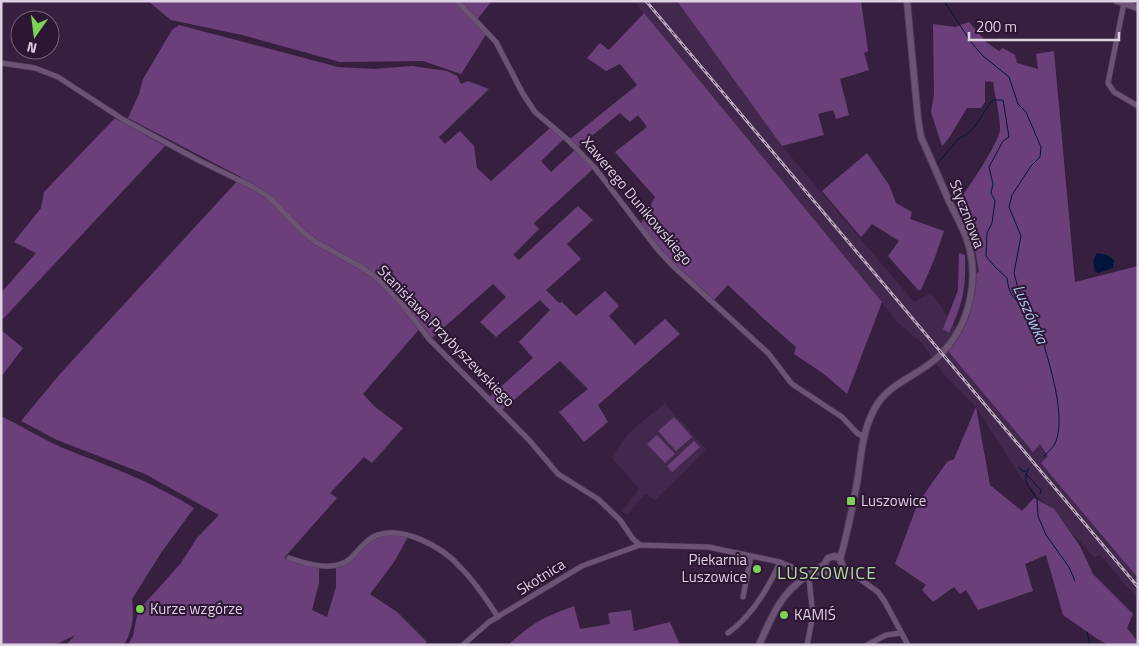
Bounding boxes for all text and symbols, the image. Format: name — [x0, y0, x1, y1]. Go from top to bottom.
north arrow — [10, 10, 60, 60]
scale bar — [969, 10, 1119, 42]
text: 200 m — [976, 15, 1017, 38]
text: N — [24, 37, 39, 59]
street label: Xawerego Dunikowskiego — [576, 131, 698, 270]
street label: Styczniowa — [944, 176, 991, 252]
street label: Stanisława Przybyszewskiego — [372, 259, 521, 412]
water label: Luszówka — [1007, 281, 1055, 348]
place label: Luszowice — [861, 489, 926, 512]
marker: Luszowice — [845, 495, 857, 507]
place label: Piekarnia Luszowice — [682, 548, 747, 588]
street label: Skotnica — [512, 552, 570, 601]
district label: LUSZOWICE — [777, 559, 877, 586]
marker: Piekarnia Luszowice — [751, 563, 763, 575]
place label: Kurze wzgórze — [150, 597, 243, 620]
marker: Kurze wzgórze — [134, 603, 146, 615]
place label: KAMIŚ — [794, 603, 836, 626]
marker: KAMIŚ — [778, 609, 790, 621]

